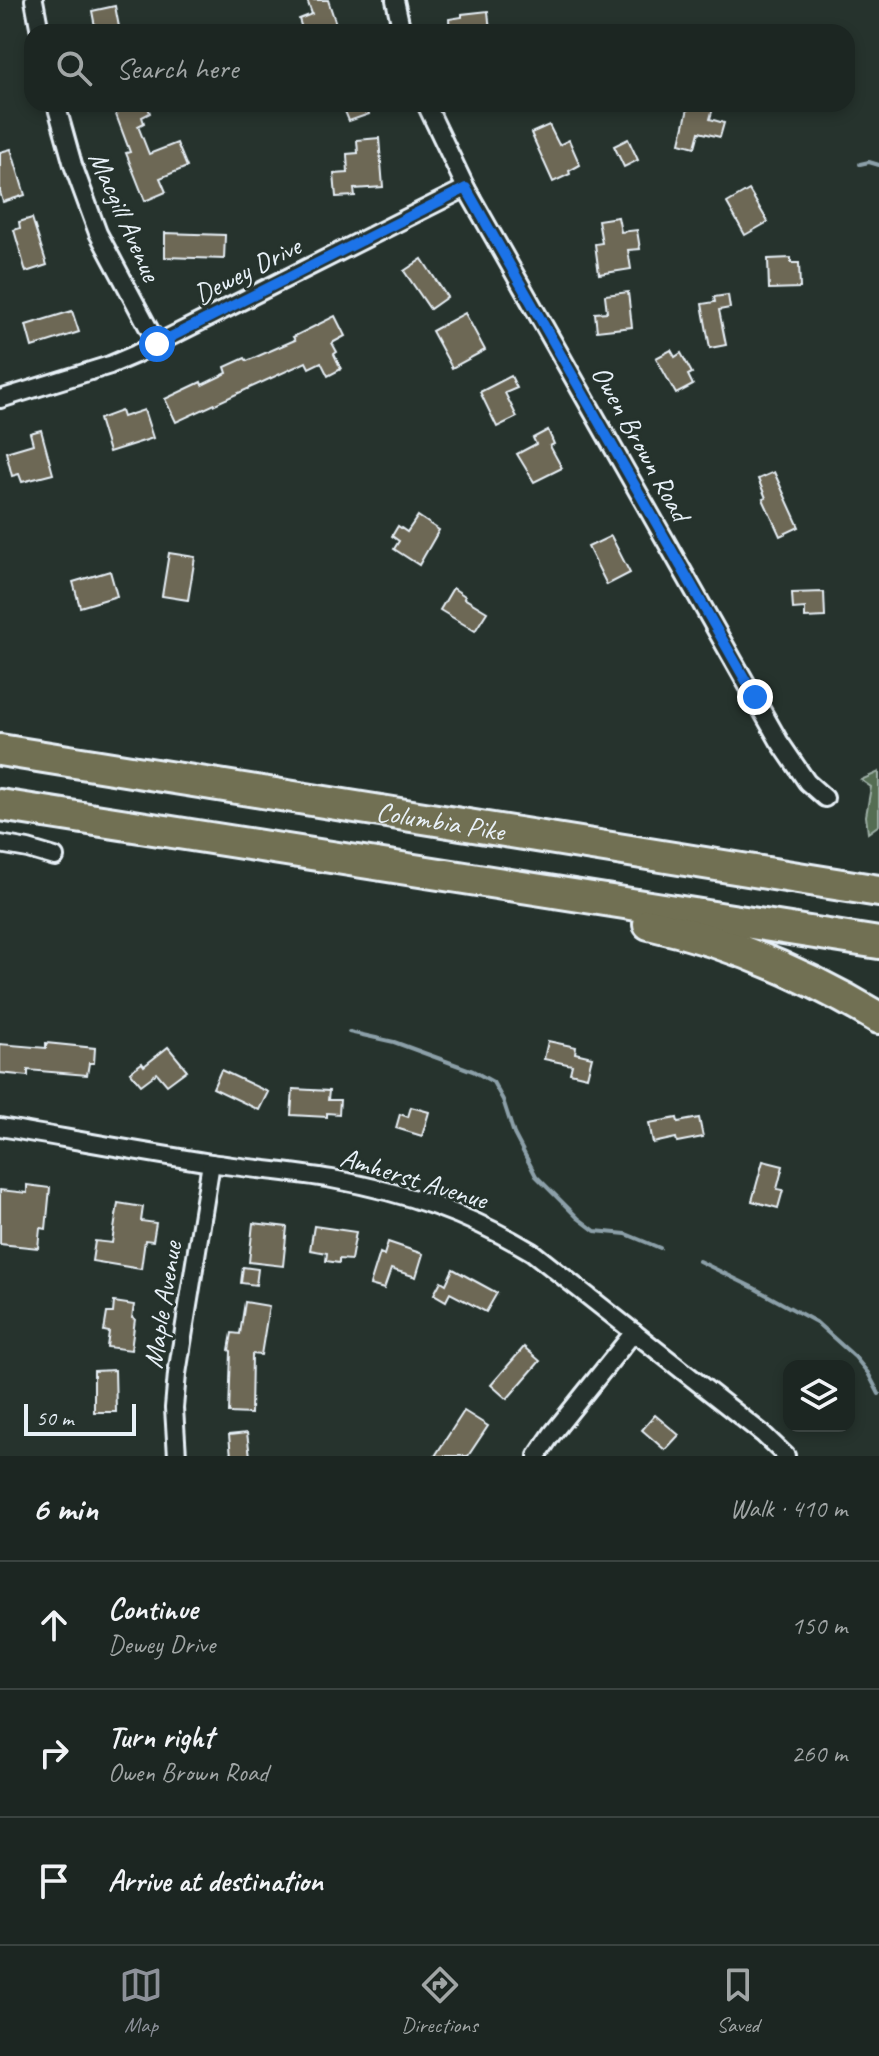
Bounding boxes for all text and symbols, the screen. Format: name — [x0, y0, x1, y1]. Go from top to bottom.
search box — [24, 24, 855, 112]
icon: search — [52, 46, 96, 90]
text: Search here — [116, 49, 238, 87]
street label: Macgill Avenue — [81, 146, 170, 288]
street label: Dewey Drive — [188, 227, 308, 312]
route start — [139, 326, 175, 362]
street label: Owen Brown Road — [584, 359, 700, 530]
route end — [737, 679, 773, 715]
street label: Columbia Pike — [374, 793, 509, 848]
street label: Amherst Avenue — [336, 1139, 493, 1217]
street label: Maple Avenue — [135, 1237, 190, 1371]
map controls — [783, 1360, 855, 1432]
button: layers — [783, 1360, 855, 1432]
scale bar — [24, 1400, 136, 1436]
text: 50 m — [36, 1404, 73, 1432]
text: 6 min — [32, 1487, 98, 1530]
text: Walk · 410 m — [730, 1492, 847, 1525]
text: Continue — [108, 1590, 198, 1628]
icon: ahead — [32, 1603, 76, 1647]
text: 150 m — [791, 1609, 847, 1642]
text: Dewey Drive — [108, 1628, 215, 1661]
text: Turn right — [108, 1718, 213, 1756]
icon: right — [32, 1731, 76, 1775]
text: 260 m — [791, 1737, 847, 1770]
text: Owen Brown Road — [108, 1756, 268, 1789]
icon: arrive — [32, 1859, 76, 1903]
text: Arrive at destination — [108, 1862, 323, 1900]
tab: Map — [119, 1963, 163, 2039]
tab: Directions — [401, 1963, 478, 2039]
tab: Saved — [716, 1963, 760, 2039]

